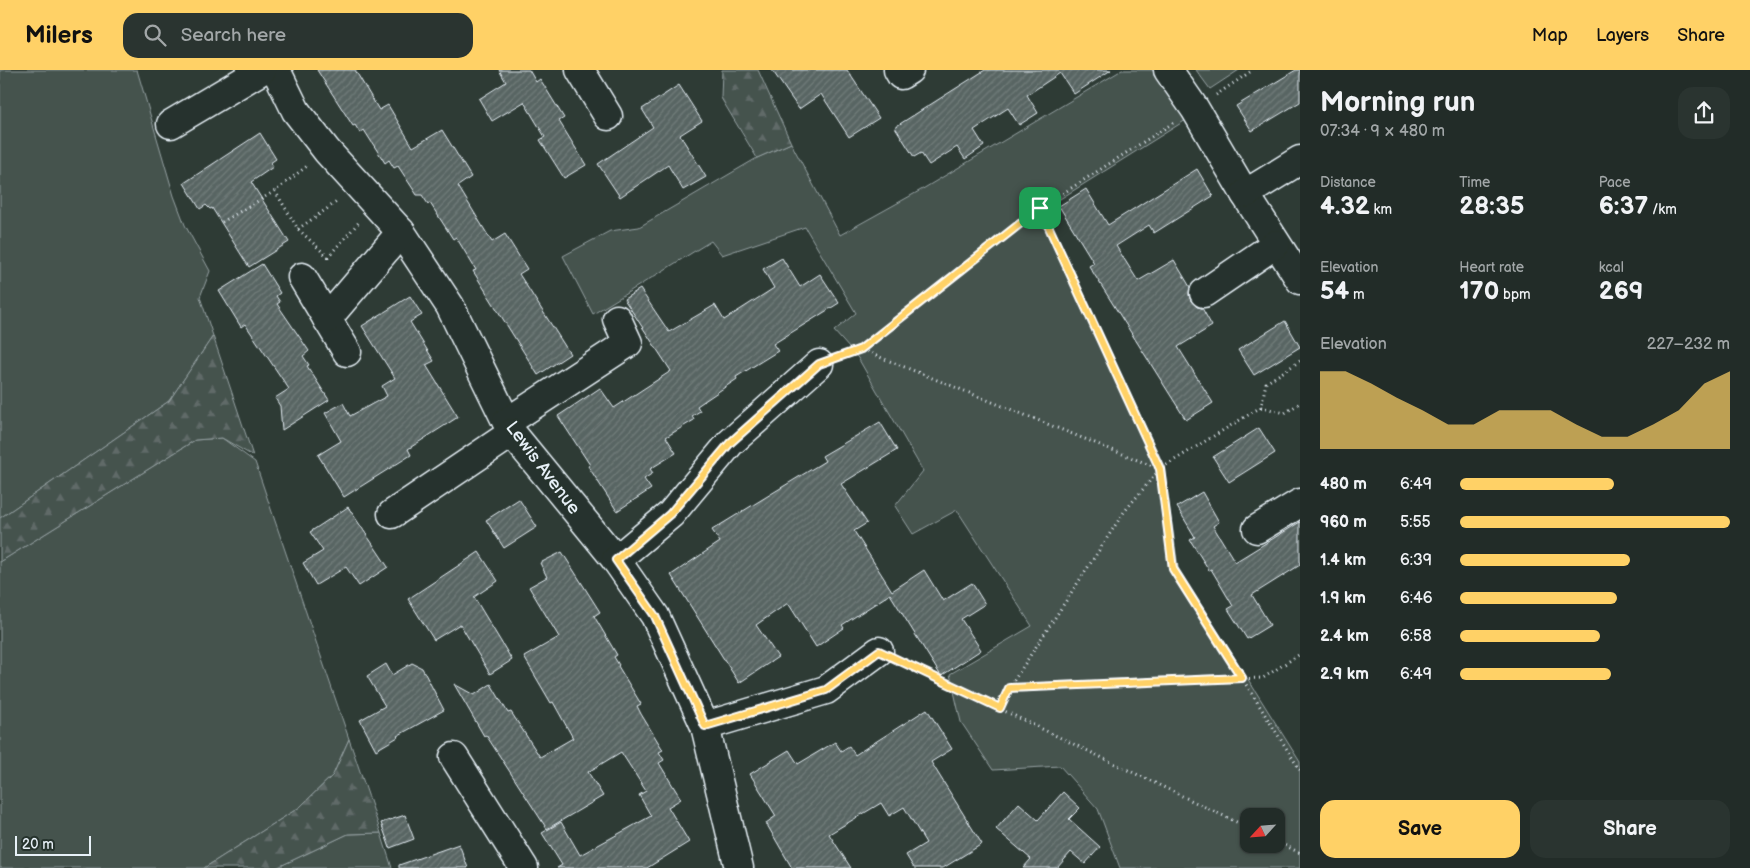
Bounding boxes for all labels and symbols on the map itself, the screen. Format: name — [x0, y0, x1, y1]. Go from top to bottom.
pin — [1019, 187, 1061, 229]
street label: Lewis Avenue — [501, 417, 585, 519]
north arrow — [1240, 808, 1285, 852]
scale bar — [15, 833, 91, 856]

